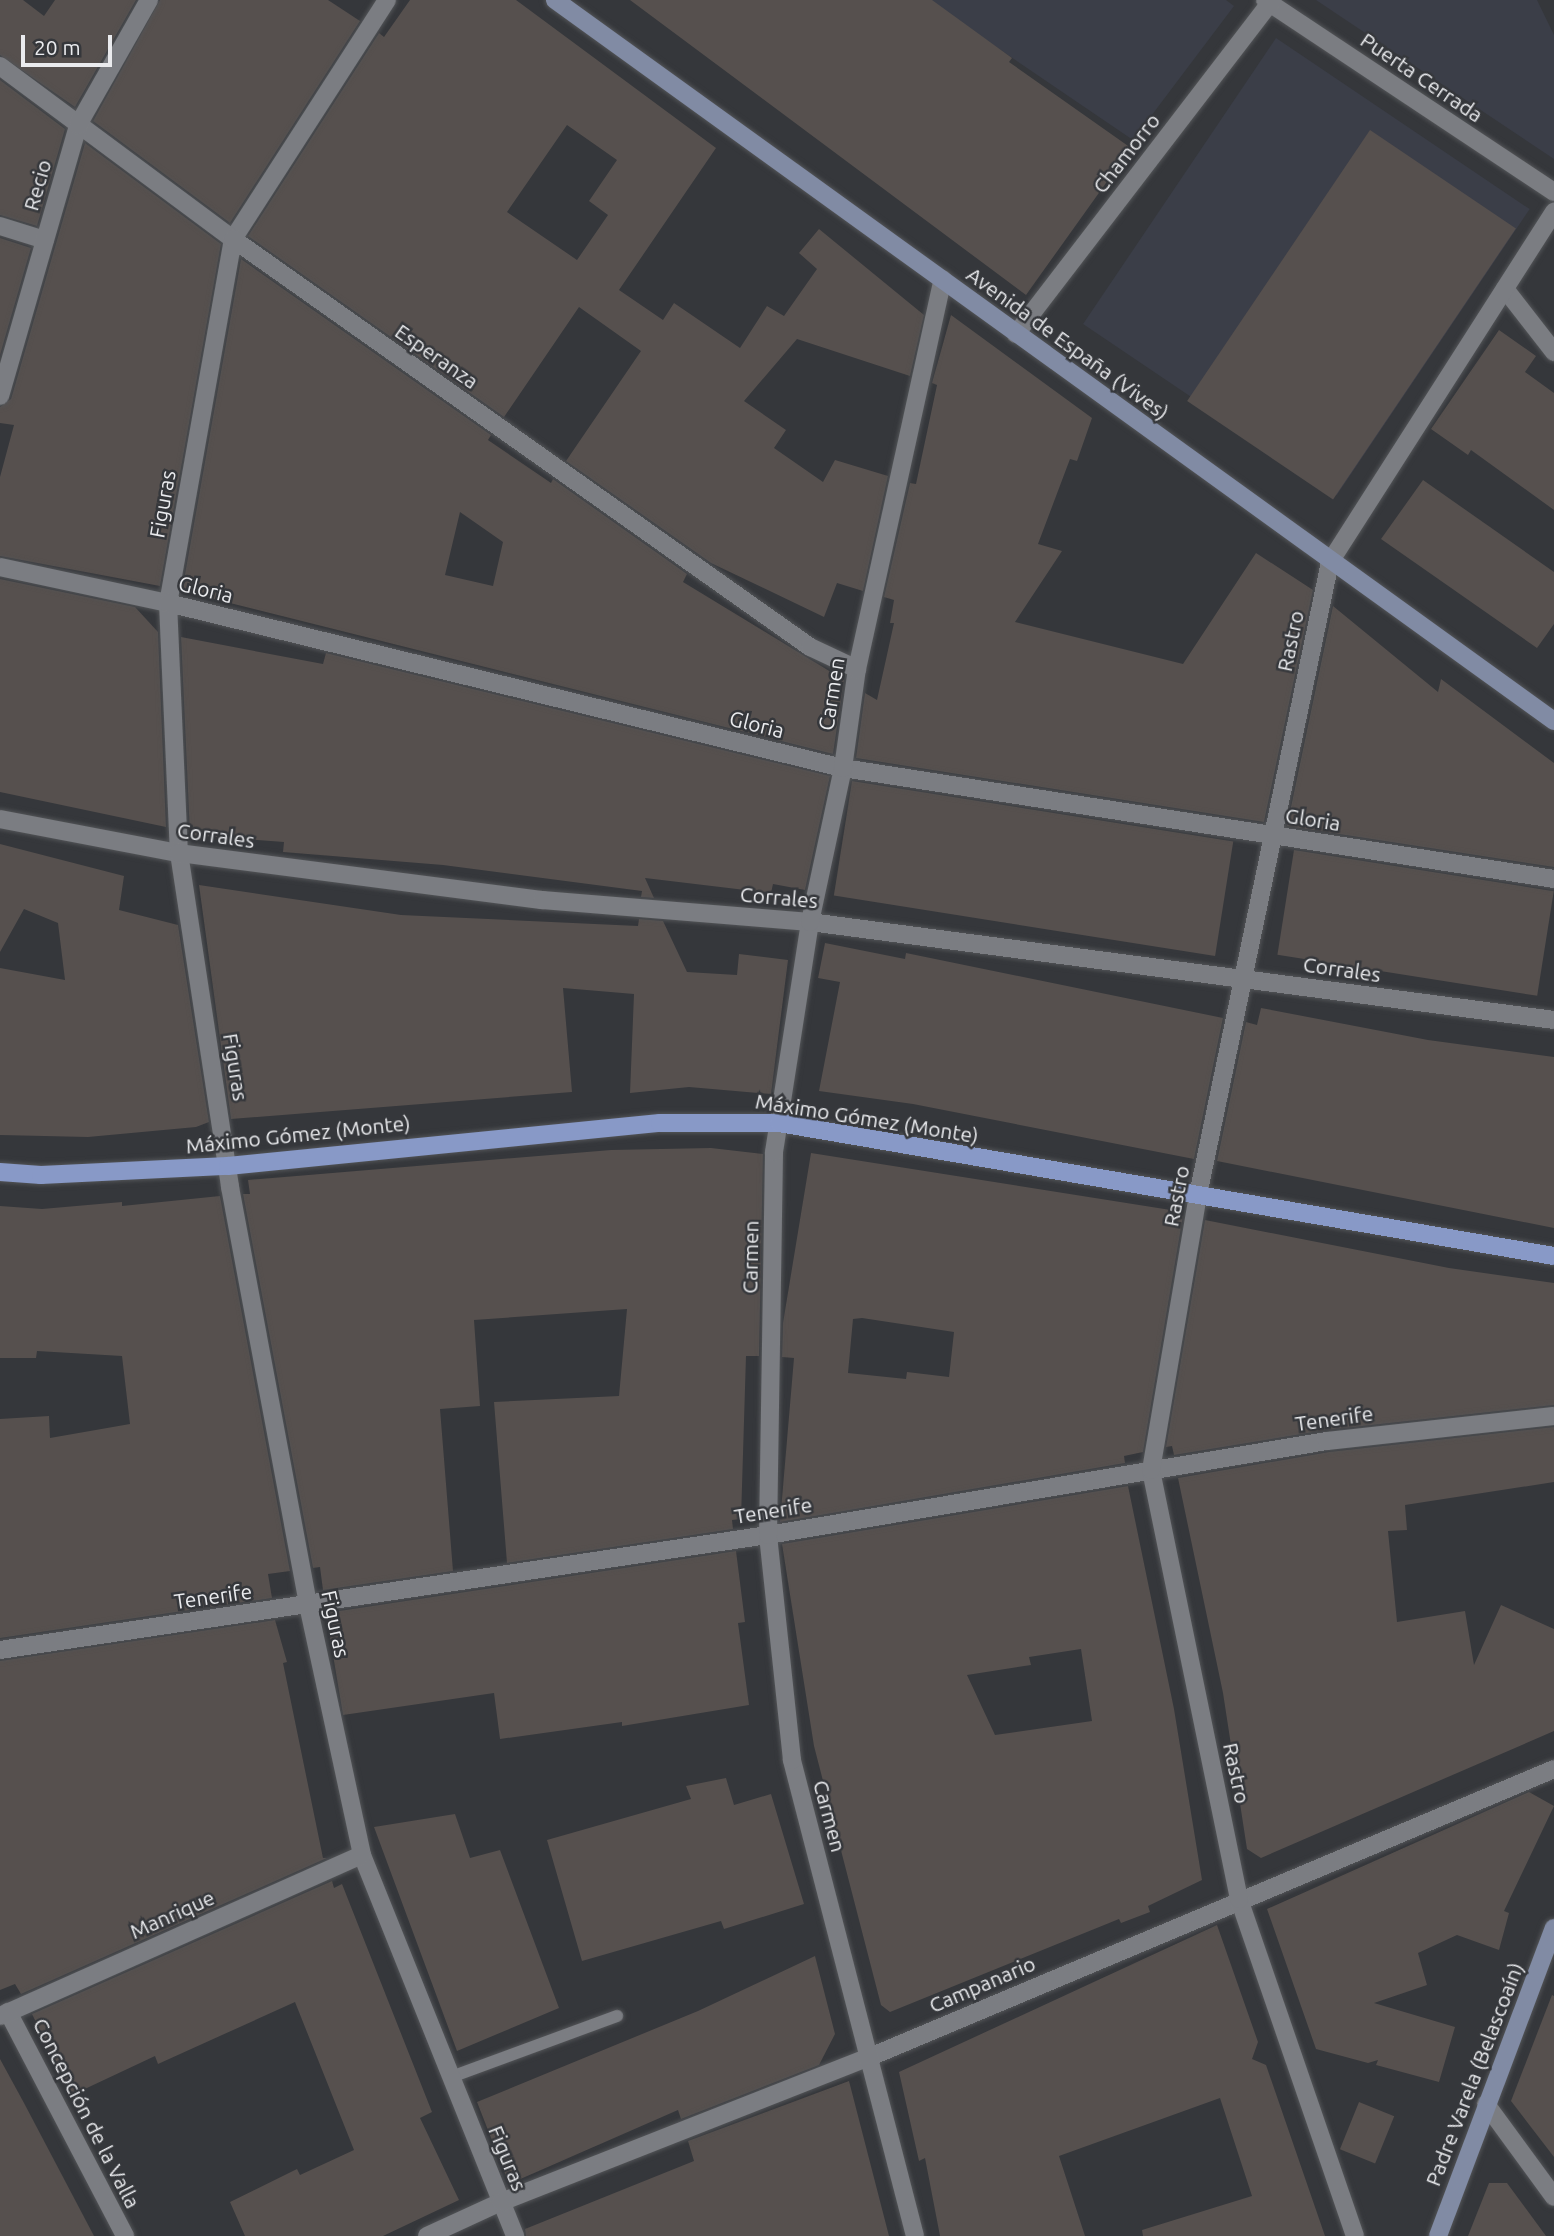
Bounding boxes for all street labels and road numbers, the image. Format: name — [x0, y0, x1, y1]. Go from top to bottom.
street label: Puerta Cerrada — [1356, 27, 1488, 127]
street label: Chamorro — [1087, 108, 1165, 198]
street label: Recio — [18, 157, 56, 213]
street label: Avenida de España (Vives) — [962, 261, 1174, 425]
street label: Esperanza — [390, 318, 484, 394]
street label: Figuras — [144, 468, 180, 540]
street label: Gloria — [176, 570, 236, 608]
street label: Rastro — [1271, 608, 1309, 674]
street label: Carmen — [813, 656, 849, 732]
street label: Gloria — [727, 705, 787, 743]
street label: Gloria — [1284, 802, 1342, 836]
street label: Corrales — [176, 817, 256, 853]
street label: Corrales — [739, 881, 819, 913]
street label: Corrales — [1302, 951, 1382, 987]
street label: Figuras — [218, 1031, 254, 1103]
street label: Máximo Gómez (Monte) — [754, 1088, 980, 1148]
street label: Máximo Gómez (Monte) — [184, 1110, 412, 1158]
street label: Rastro — [1158, 1163, 1194, 1229]
street label: Carmen — [737, 1220, 763, 1294]
street label: Tenerife — [1293, 1400, 1375, 1436]
street label: Tenerife — [732, 1491, 814, 1529]
street label: Tenerife — [172, 1578, 254, 1614]
street label: Figuras — [317, 1588, 355, 1660]
street label: Rastro — [1218, 1740, 1256, 1806]
street label: Carmen — [808, 1777, 852, 1855]
street label: Manrique — [126, 1884, 218, 1944]
street label: Campanario — [925, 1950, 1039, 2018]
street label: Padre Varela (Belascoaín) — [1420, 1959, 1528, 2189]
street label: Concepción de la Valla — [28, 2014, 146, 2212]
street label: Figuras — [484, 2122, 532, 2194]

